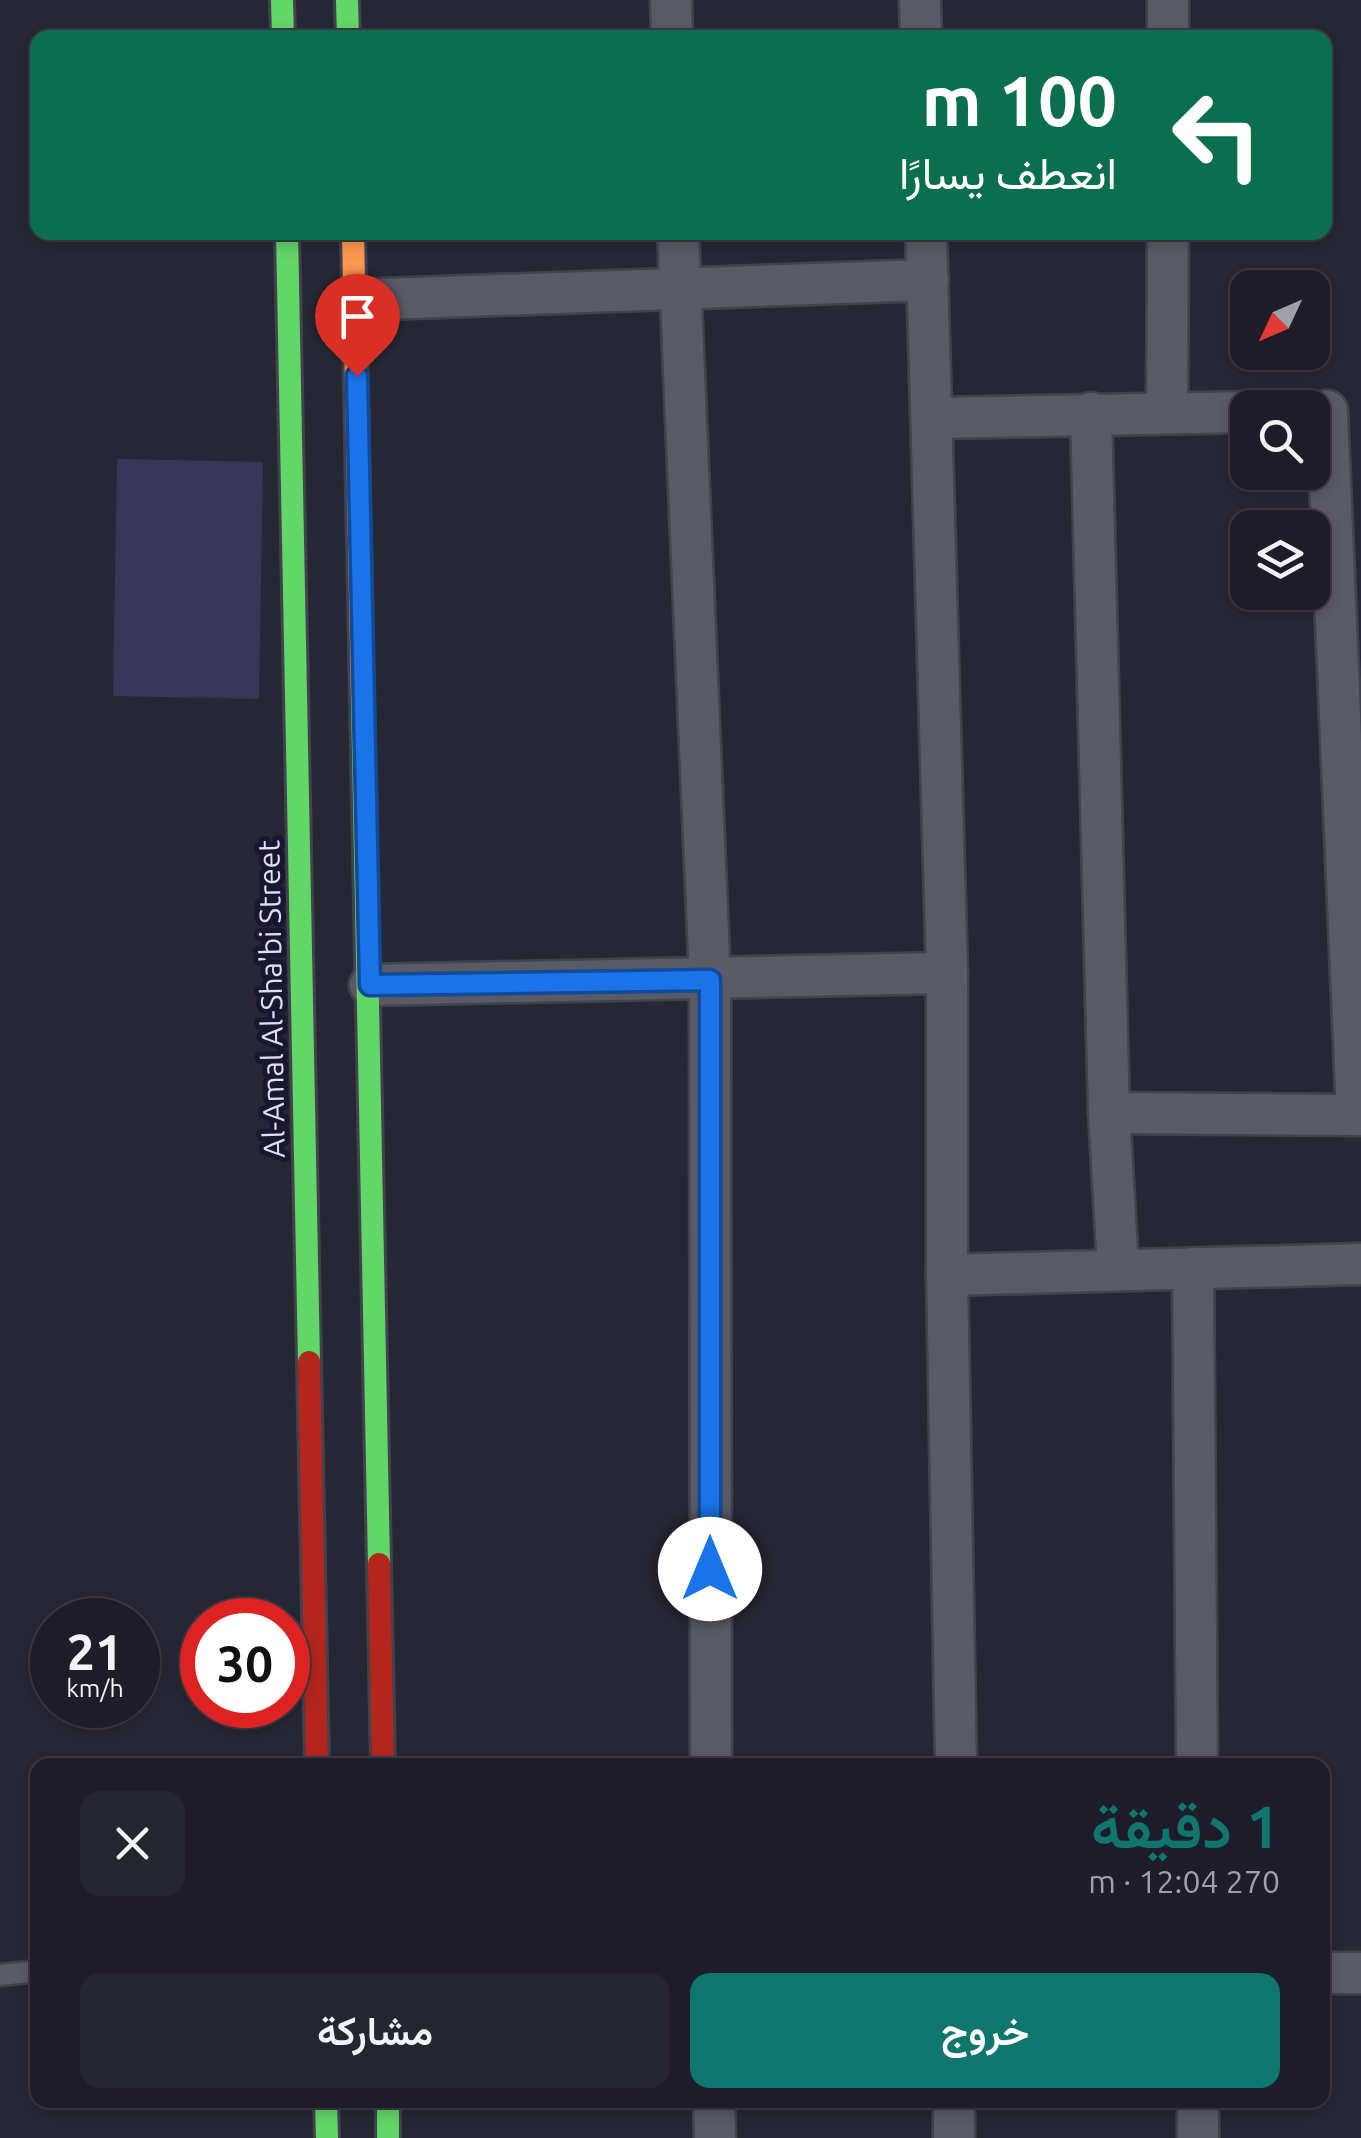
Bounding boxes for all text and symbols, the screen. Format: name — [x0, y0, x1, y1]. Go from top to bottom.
text: 100 m — [922, 61, 1117, 139]
icon: left — [1152, 70, 1282, 200]
text: انعطف يسارًا — [899, 147, 1117, 198]
north arrow — [1230, 270, 1330, 370]
map controls — [1230, 270, 1330, 610]
pin — [315, 274, 400, 377]
icon: arrive — [330, 289, 385, 344]
button: search — [1230, 390, 1330, 490]
button: layers — [1230, 510, 1330, 610]
street label: Al-Amal Al-Sha'bi Street — [251, 839, 291, 1158]
position arrow — [658, 1517, 762, 1621]
speed limit sign: 30 — [180, 1598, 310, 1728]
text: 21 — [67, 1623, 123, 1679]
text: km/h — [66, 1674, 124, 1702]
button: close — [80, 1791, 185, 1896]
text: 1 دقيقة — [1091, 1792, 1280, 1859]
text: 270 m · 12:04 — [1088, 1863, 1280, 1899]
button: مشاركة — [80, 1973, 670, 2088]
button: خروج — [690, 1973, 1280, 2088]

